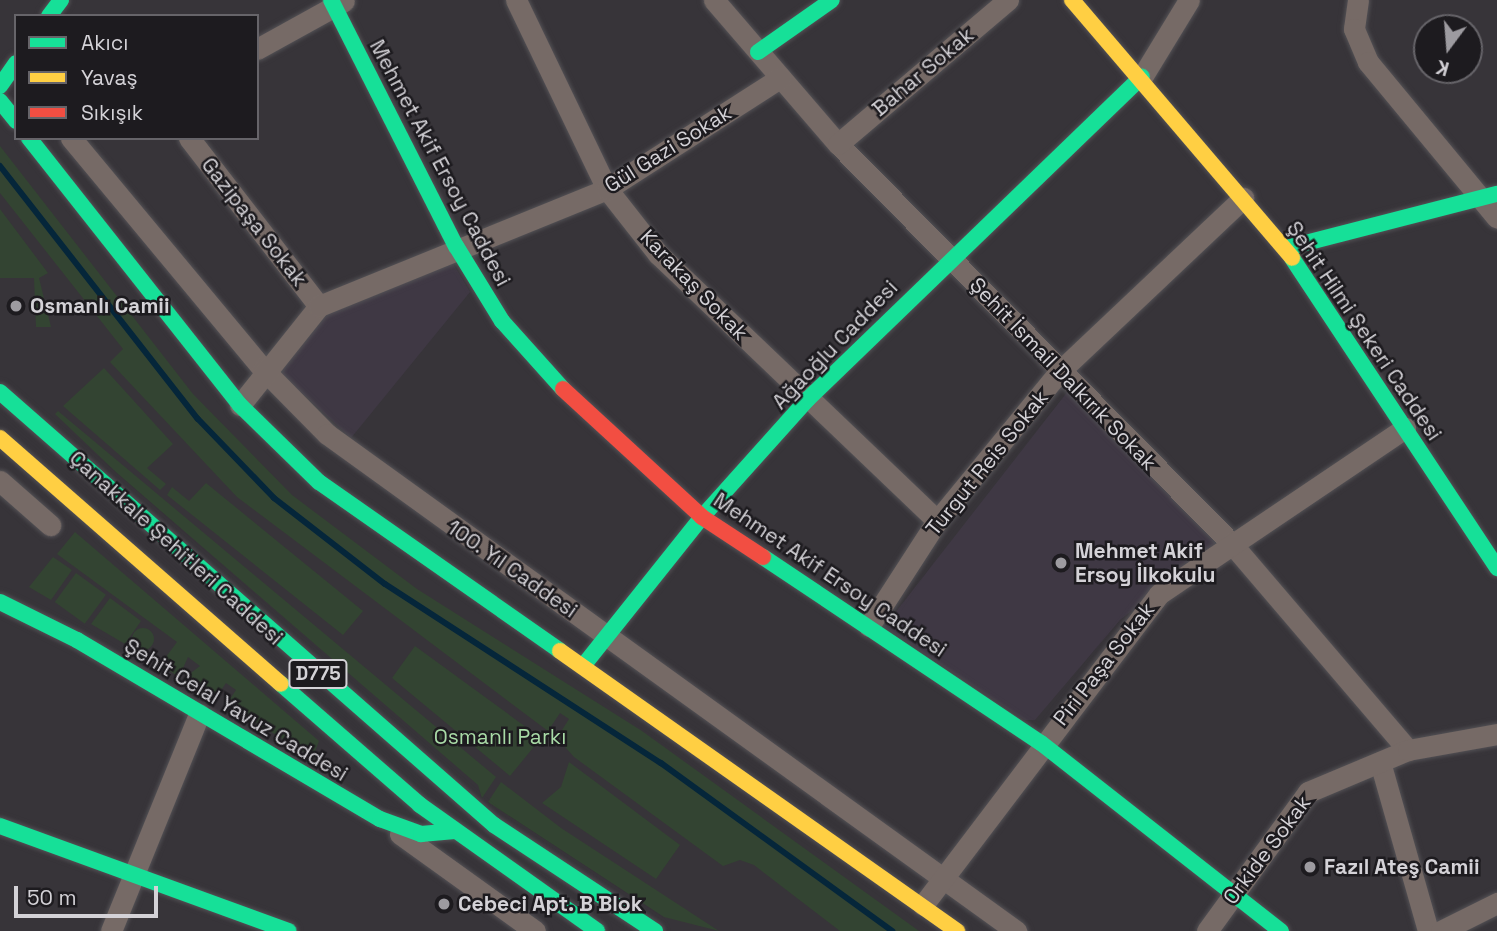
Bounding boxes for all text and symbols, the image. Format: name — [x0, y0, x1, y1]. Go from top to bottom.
legend — [14, 14, 259, 140]
north arrow — [1413, 14, 1483, 84]
street label: Bahar Sokak — [867, 22, 979, 122]
text: Akıcı — [81, 29, 128, 56]
street label: Mehmet Akif Ersoy Caddesi — [364, 35, 516, 291]
text: K — [1433, 54, 1452, 81]
text: Yavaş — [81, 64, 138, 91]
text: Sıkışık — [81, 99, 143, 126]
street label: Gül Gazi Sokak — [600, 100, 736, 198]
street label: Gazipaşa Sokak — [196, 153, 312, 291]
street label: Şehit Hilmi Şekeri Caddesi — [1281, 217, 1447, 445]
street label: Karakaş Sokak — [635, 224, 753, 346]
street label: Şehit İsmail Dalkırık Sokak — [964, 272, 1162, 476]
street label: Ağaoğlu Caddesi — [767, 275, 903, 415]
place label: Osmanlı Camii — [30, 293, 169, 319]
marker: Osmanlı Camii — [8, 298, 24, 314]
street label: Turgut Reis Sokak — [921, 385, 1053, 541]
street label: Çanakkale Şehitleri Caddesi — [64, 446, 288, 650]
street label: Mehmet Akif Ersoy Caddesi — [709, 487, 951, 663]
street label: 100. Yıl Caddesi — [442, 514, 582, 624]
place label: Mehmet Akif Ersoy İlkokulu — [1075, 538, 1215, 588]
marker: Mehmet Akif Ersoy İlkokulu — [1053, 555, 1069, 571]
street label: Piri Paşa Sokak — [1048, 597, 1160, 731]
street label: Şehit Celal Yavuz Caddesi — [120, 633, 352, 787]
road number: D775 — [288, 659, 348, 690]
park label: Osmanlı Parkı — [434, 724, 566, 750]
street label: Orkide Sokak — [1218, 790, 1316, 910]
place label: Fazıl Ateş Camii — [1324, 854, 1480, 880]
marker: Fazıl Ateş Camii — [1302, 859, 1318, 875]
scale bar — [18, 872, 161, 916]
text: 50 m — [27, 884, 77, 911]
place label: Cebeci Apt. B Blok — [458, 891, 643, 917]
marker: Cebeci Apt. B Blok — [436, 896, 452, 912]

